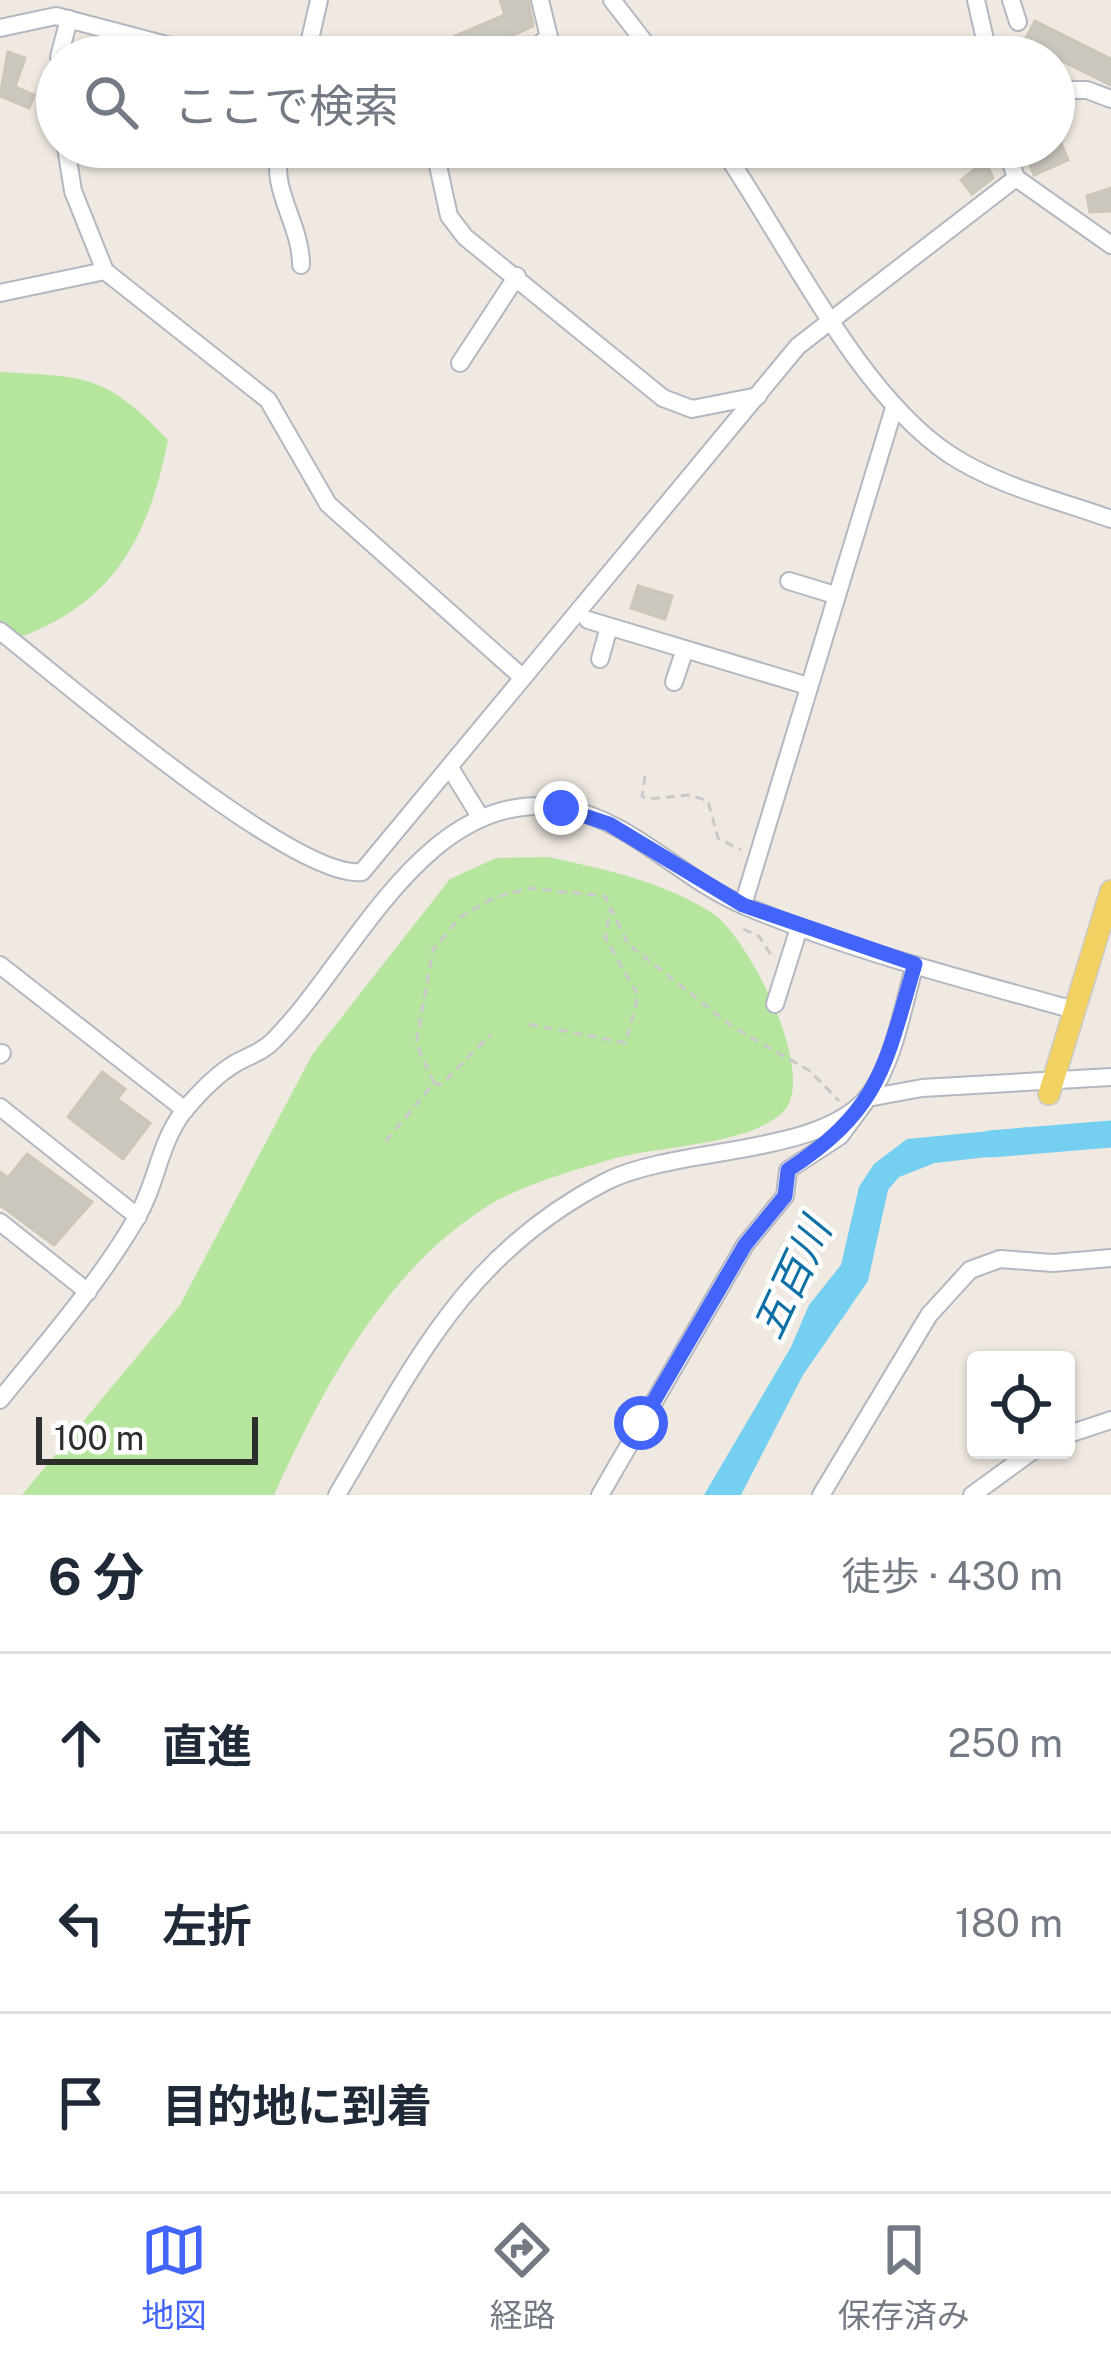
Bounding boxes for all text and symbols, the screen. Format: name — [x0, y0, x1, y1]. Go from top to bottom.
search box — [36, 36, 1075, 168]
icon: search — [78, 69, 144, 135]
text: ここで検索 — [174, 79, 399, 132]
route end — [534, 781, 588, 835]
water label: 五百川 — [742, 1207, 842, 1345]
map controls — [967, 1351, 1075, 1459]
button: locate — [967, 1351, 1075, 1459]
route start — [614, 1396, 668, 1450]
scale bar — [36, 1411, 258, 1464]
text: 100 m — [54, 1419, 144, 1457]
text: 6 分 — [48, 1547, 144, 1606]
text: 徒歩 · 430 m — [841, 1553, 1063, 1599]
icon: ahead — [48, 1710, 114, 1776]
text: 直進 — [162, 1719, 252, 1772]
text: 250 m — [948, 1720, 1063, 1766]
icon: left — [48, 1890, 114, 1956]
text: 左折 — [162, 1899, 252, 1952]
text: 180 m — [955, 1900, 1063, 1946]
icon: arrive — [48, 2070, 114, 2136]
text: 目的地に到着 — [162, 2079, 432, 2132]
tab: 地図 — [141, 2217, 207, 2337]
tab: 経路 — [489, 2217, 555, 2337]
tab: 保存済み — [838, 2217, 970, 2337]

